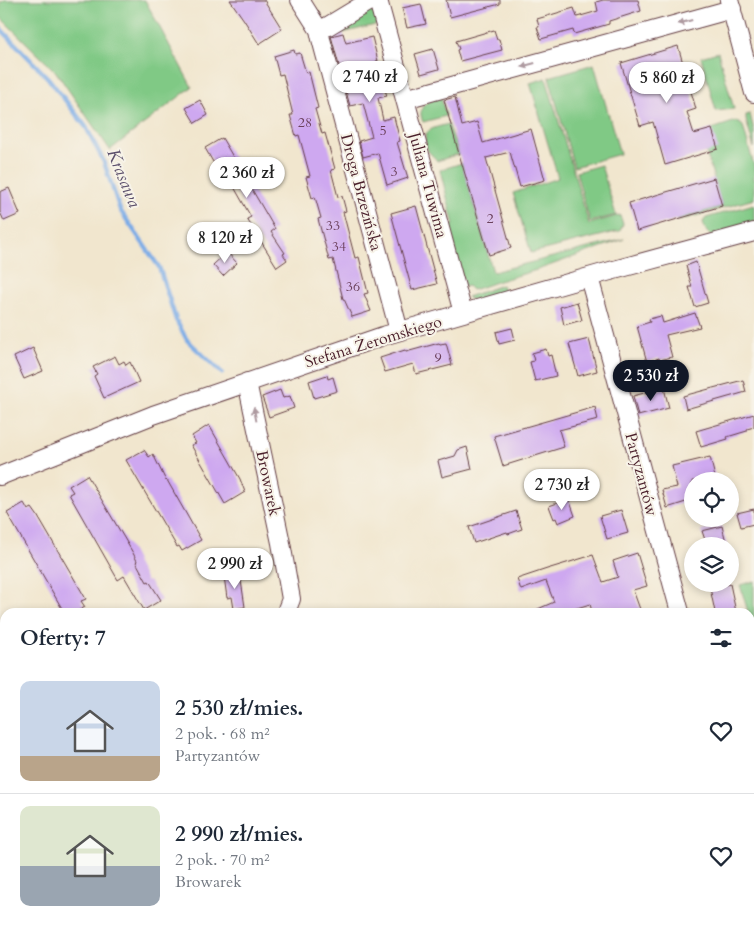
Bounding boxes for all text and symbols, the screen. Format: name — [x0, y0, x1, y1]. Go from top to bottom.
one-way arrow — [677, 18, 692, 26]
pin: 2 740 zł — [318, 61, 422, 103]
one-way arrow — [520, 61, 535, 69]
pin: 5 860 zł — [615, 62, 719, 104]
text: 2 740 zł — [343, 66, 397, 88]
text: 5 860 zł — [640, 67, 694, 89]
house number: 28 — [298, 113, 312, 132]
house number: 5 — [379, 121, 387, 140]
street label: Juliana Tuwima — [403, 128, 453, 240]
street label: Droga Brzezińska — [335, 131, 387, 253]
water label: Krasawa — [100, 145, 147, 211]
pin: 2 360 zł — [195, 156, 299, 199]
text: 2 360 zł — [220, 162, 274, 184]
house number: 3 — [390, 162, 398, 181]
house number: 2 — [486, 209, 494, 228]
house number: 33 — [326, 216, 340, 235]
pin: 8 120 zł — [173, 222, 277, 264]
text: 8 120 zł — [198, 227, 252, 249]
house number: 34 — [332, 237, 346, 256]
house number: 36 — [346, 277, 360, 296]
street label: Stefana Żeromskiego — [302, 311, 445, 373]
house number: 9 — [434, 348, 442, 367]
pin: 2 530 zł — [599, 360, 703, 402]
text: 2 530 zł — [624, 365, 678, 387]
one-way arrow — [251, 406, 259, 422]
street label: Partyzantów — [619, 430, 663, 519]
street label: Browarek — [250, 448, 286, 519]
pin: 2 730 zł — [510, 468, 614, 511]
map controls — [684, 472, 739, 592]
button: locate — [684, 472, 739, 527]
text: 2 730 zł — [535, 474, 589, 496]
button: layers — [684, 537, 739, 592]
pin: 2 990 zł — [183, 548, 287, 590]
text: 2 990 zł — [208, 553, 262, 575]
text: Oferty: 7 — [20, 624, 106, 653]
icon: filters — [707, 624, 735, 652]
text: 2 530 zł/mies. — [175, 694, 303, 723]
icon: home — [60, 701, 120, 761]
icon: heart — [707, 717, 735, 745]
text: 2 pok. · 68 m² — [175, 723, 270, 745]
text: Partyzantów — [175, 745, 260, 767]
text: 2 990 zł/mies. — [175, 820, 303, 849]
icon: home — [60, 826, 120, 886]
icon: heart — [707, 842, 735, 870]
text: 2 pok. · 70 m² — [175, 849, 270, 871]
text: Browarek — [175, 871, 242, 893]

